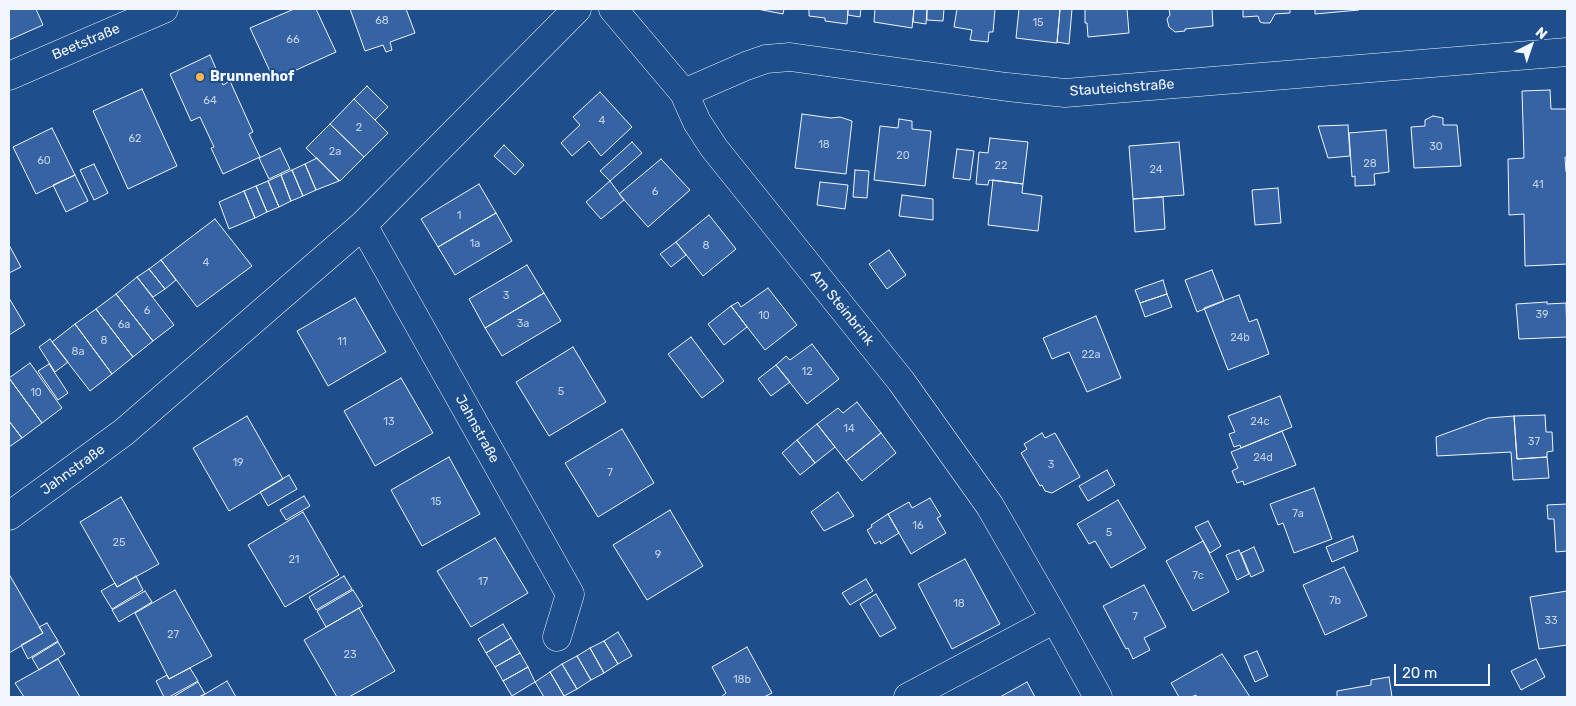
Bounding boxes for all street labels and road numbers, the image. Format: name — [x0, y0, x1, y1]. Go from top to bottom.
street label: Beetstraße — [50, 20, 122, 64]
street label: Stauteichstraße — [1069, 76, 1175, 100]
street label: Am Steinbrink — [807, 267, 877, 349]
street label: Jahnstraße — [451, 392, 503, 466]
street label: Jahnstraße — [38, 441, 108, 499]

